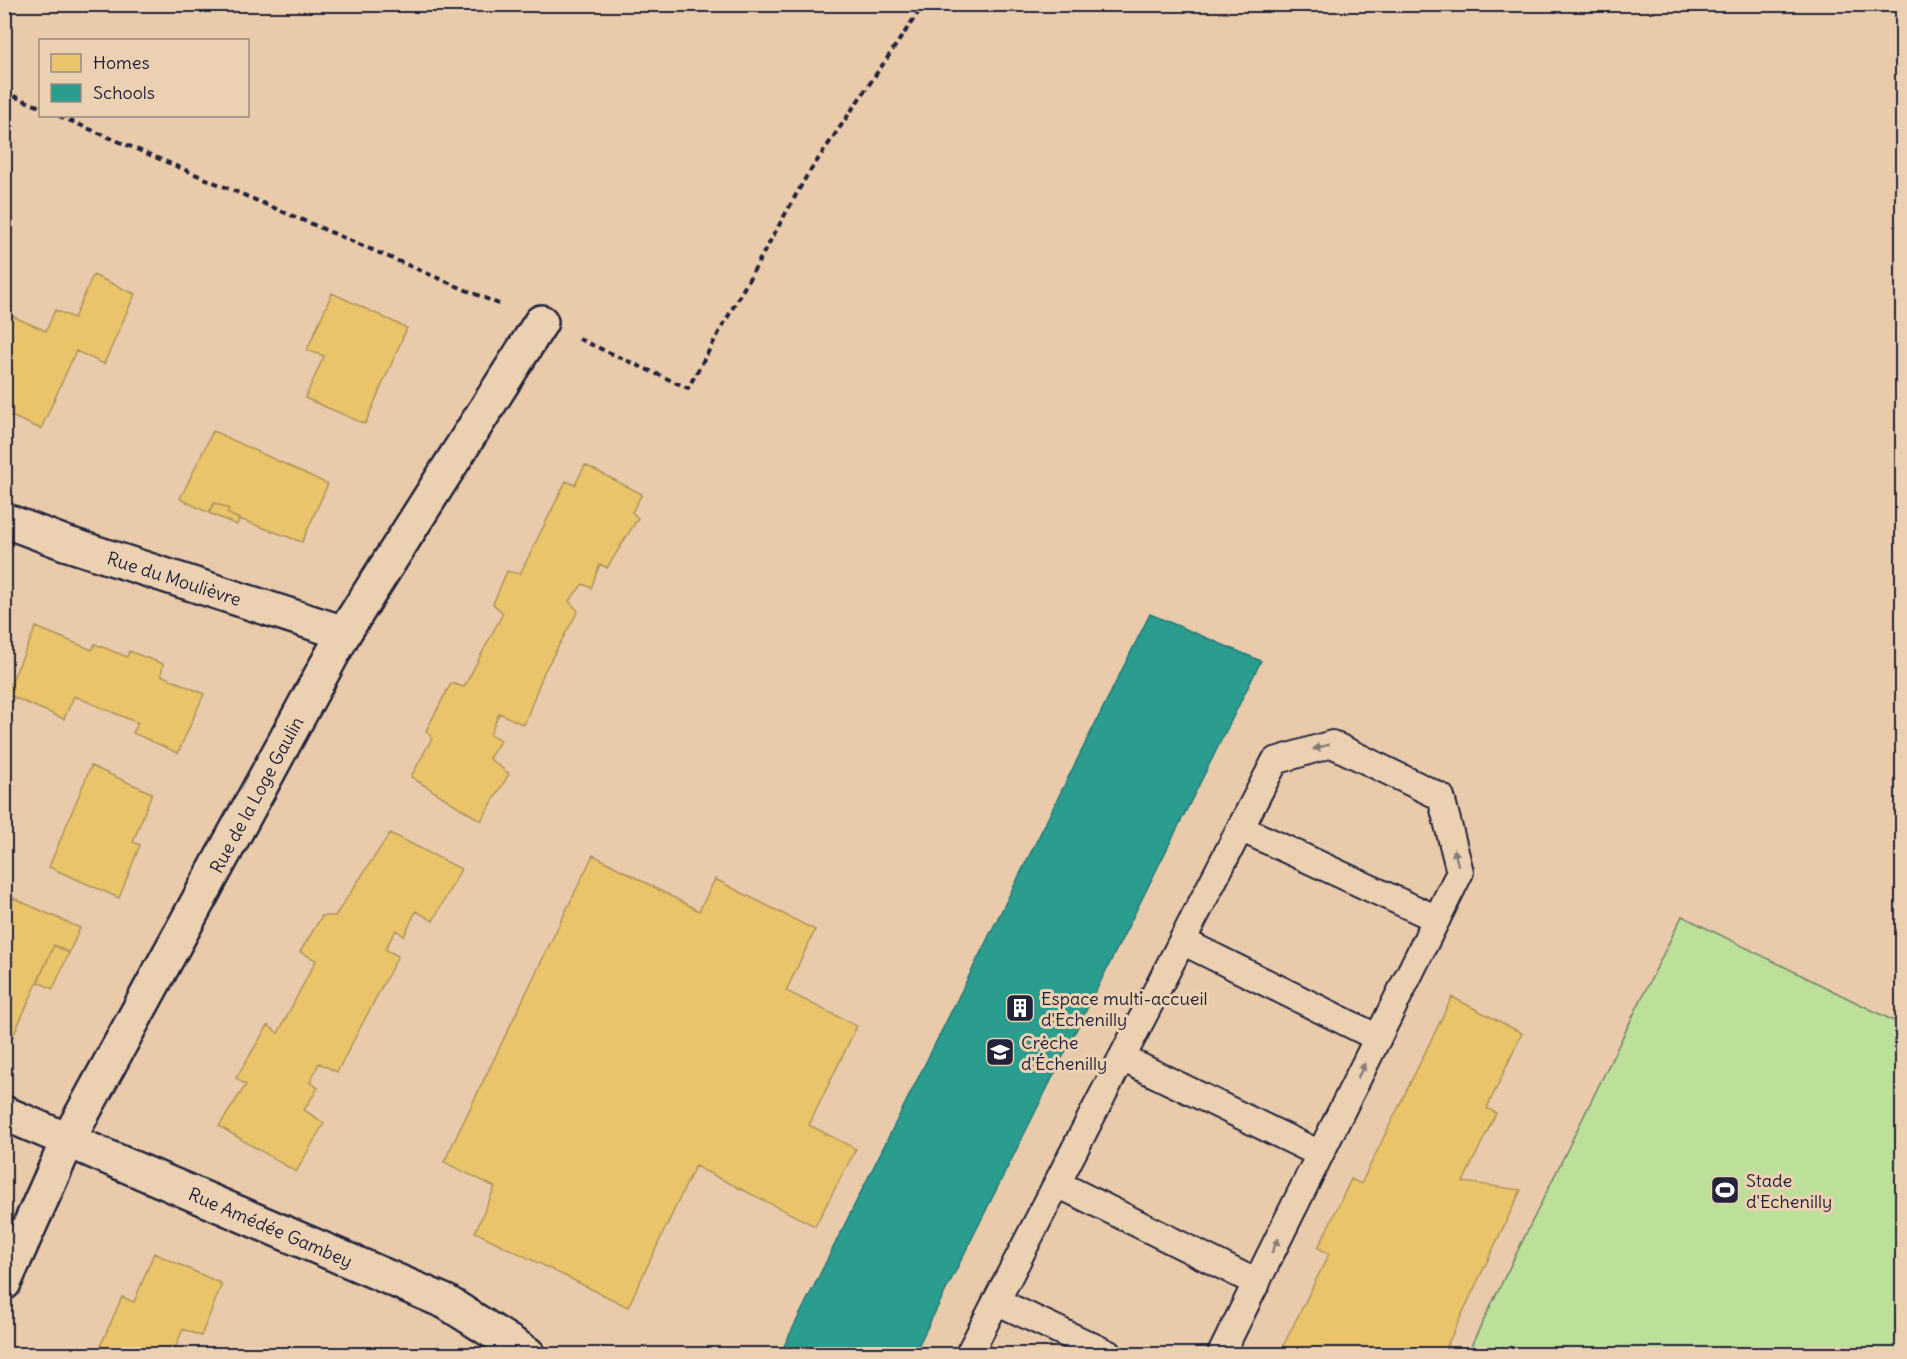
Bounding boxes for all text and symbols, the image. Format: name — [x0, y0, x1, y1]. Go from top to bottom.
legend — [39, 39, 249, 117]
text: Homes — [93, 51, 150, 74]
text: Schools — [93, 81, 155, 104]
street label: Rue du Moulièvre — [104, 546, 244, 611]
street label: Rue de la Loge Gaulin — [204, 712, 308, 877]
one-way arrow — [1312, 743, 1330, 752]
one-way arrow — [1450, 848, 1460, 867]
place label: Espace multi-accueil d'Echenilly — [1041, 987, 1208, 1031]
building icon: Espace multi-accueil d'Echenilly — [1004, 992, 1036, 1024]
place label: Crèche d'Échenilly — [1021, 1031, 1107, 1075]
school or university icon: Crèche d'Échenilly — [984, 1036, 1016, 1068]
one-way arrow — [1356, 1062, 1366, 1080]
place label: Stade d'Echenilly — [1746, 1169, 1832, 1213]
sports icon: Stade d'Echenilly — [1709, 1174, 1741, 1206]
street label: Rue Amédée Gambey — [185, 1182, 356, 1272]
one-way arrow — [1270, 1237, 1280, 1254]

